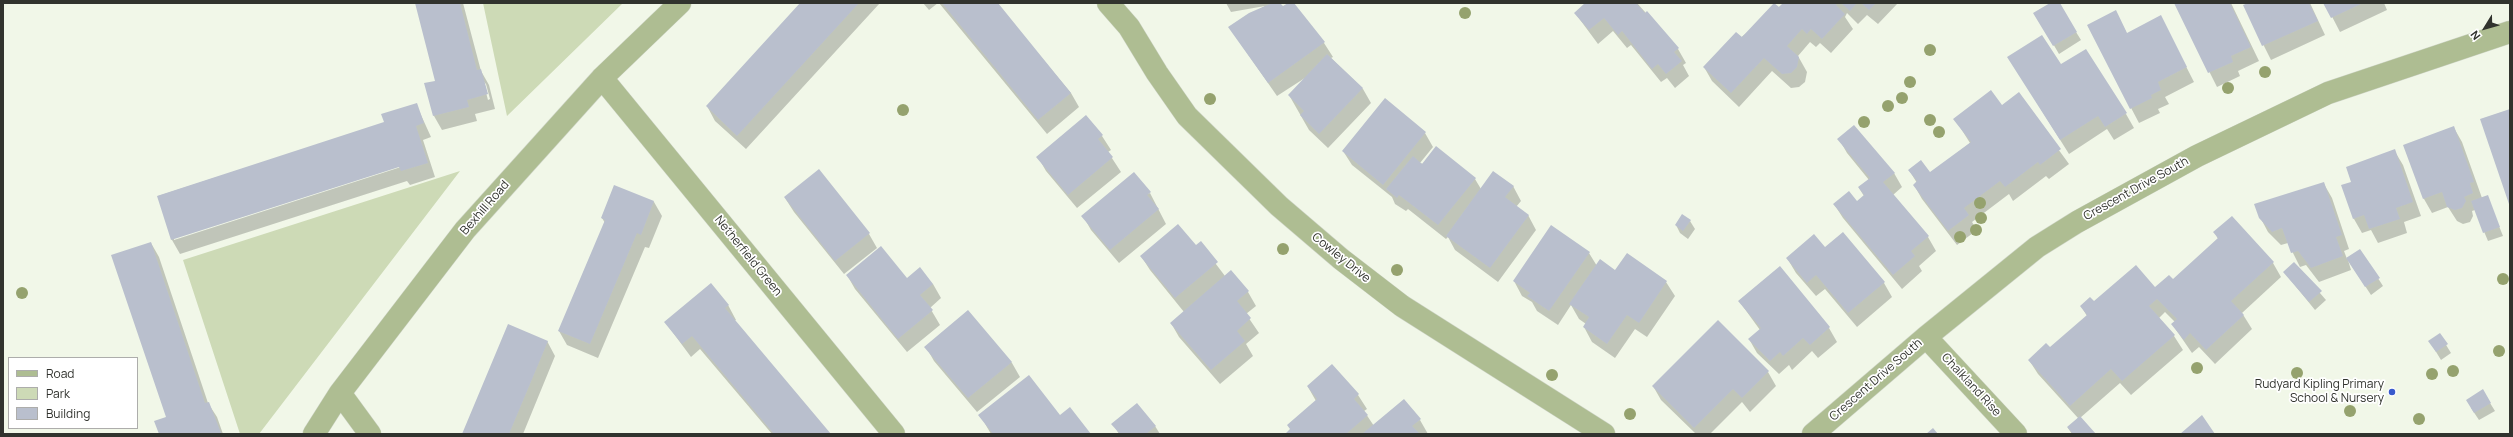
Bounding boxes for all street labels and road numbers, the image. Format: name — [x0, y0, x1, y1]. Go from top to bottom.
street label: Crescent Drive South — [2081, 154, 2191, 224]
street label: Bexhill Road — [458, 178, 512, 238]
street label: Netherfield Green — [711, 213, 785, 299]
street label: Cowley Drive — [1309, 230, 1373, 286]
street label: Crescent Drive South — [1827, 336, 1925, 424]
street label: Chalkland Rise — [1938, 351, 2004, 419]

